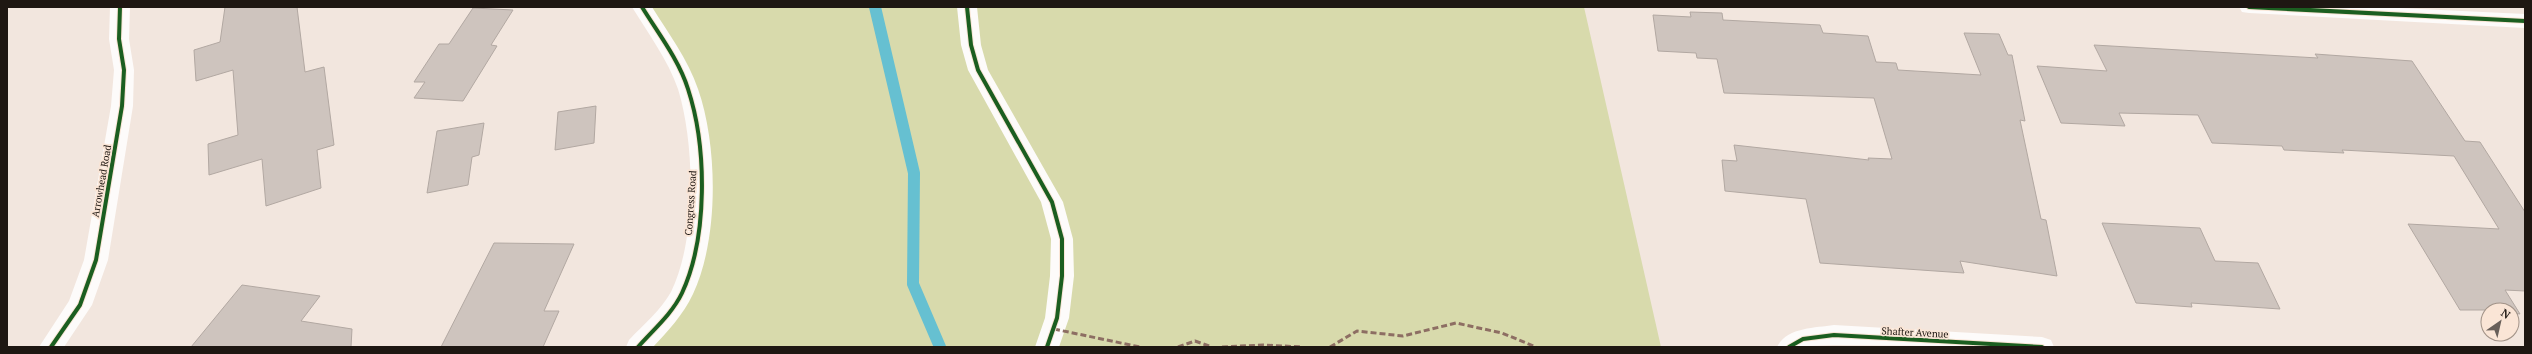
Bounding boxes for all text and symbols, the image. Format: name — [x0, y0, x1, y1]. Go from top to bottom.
street label: Arrowhead Road — [89, 143, 114, 218]
street label: Congress Road — [682, 170, 699, 236]
north arrow — [2480, 302, 2520, 342]
text: N — [2498, 306, 2514, 322]
street label: Shafter Avenue — [1881, 324, 1949, 341]

